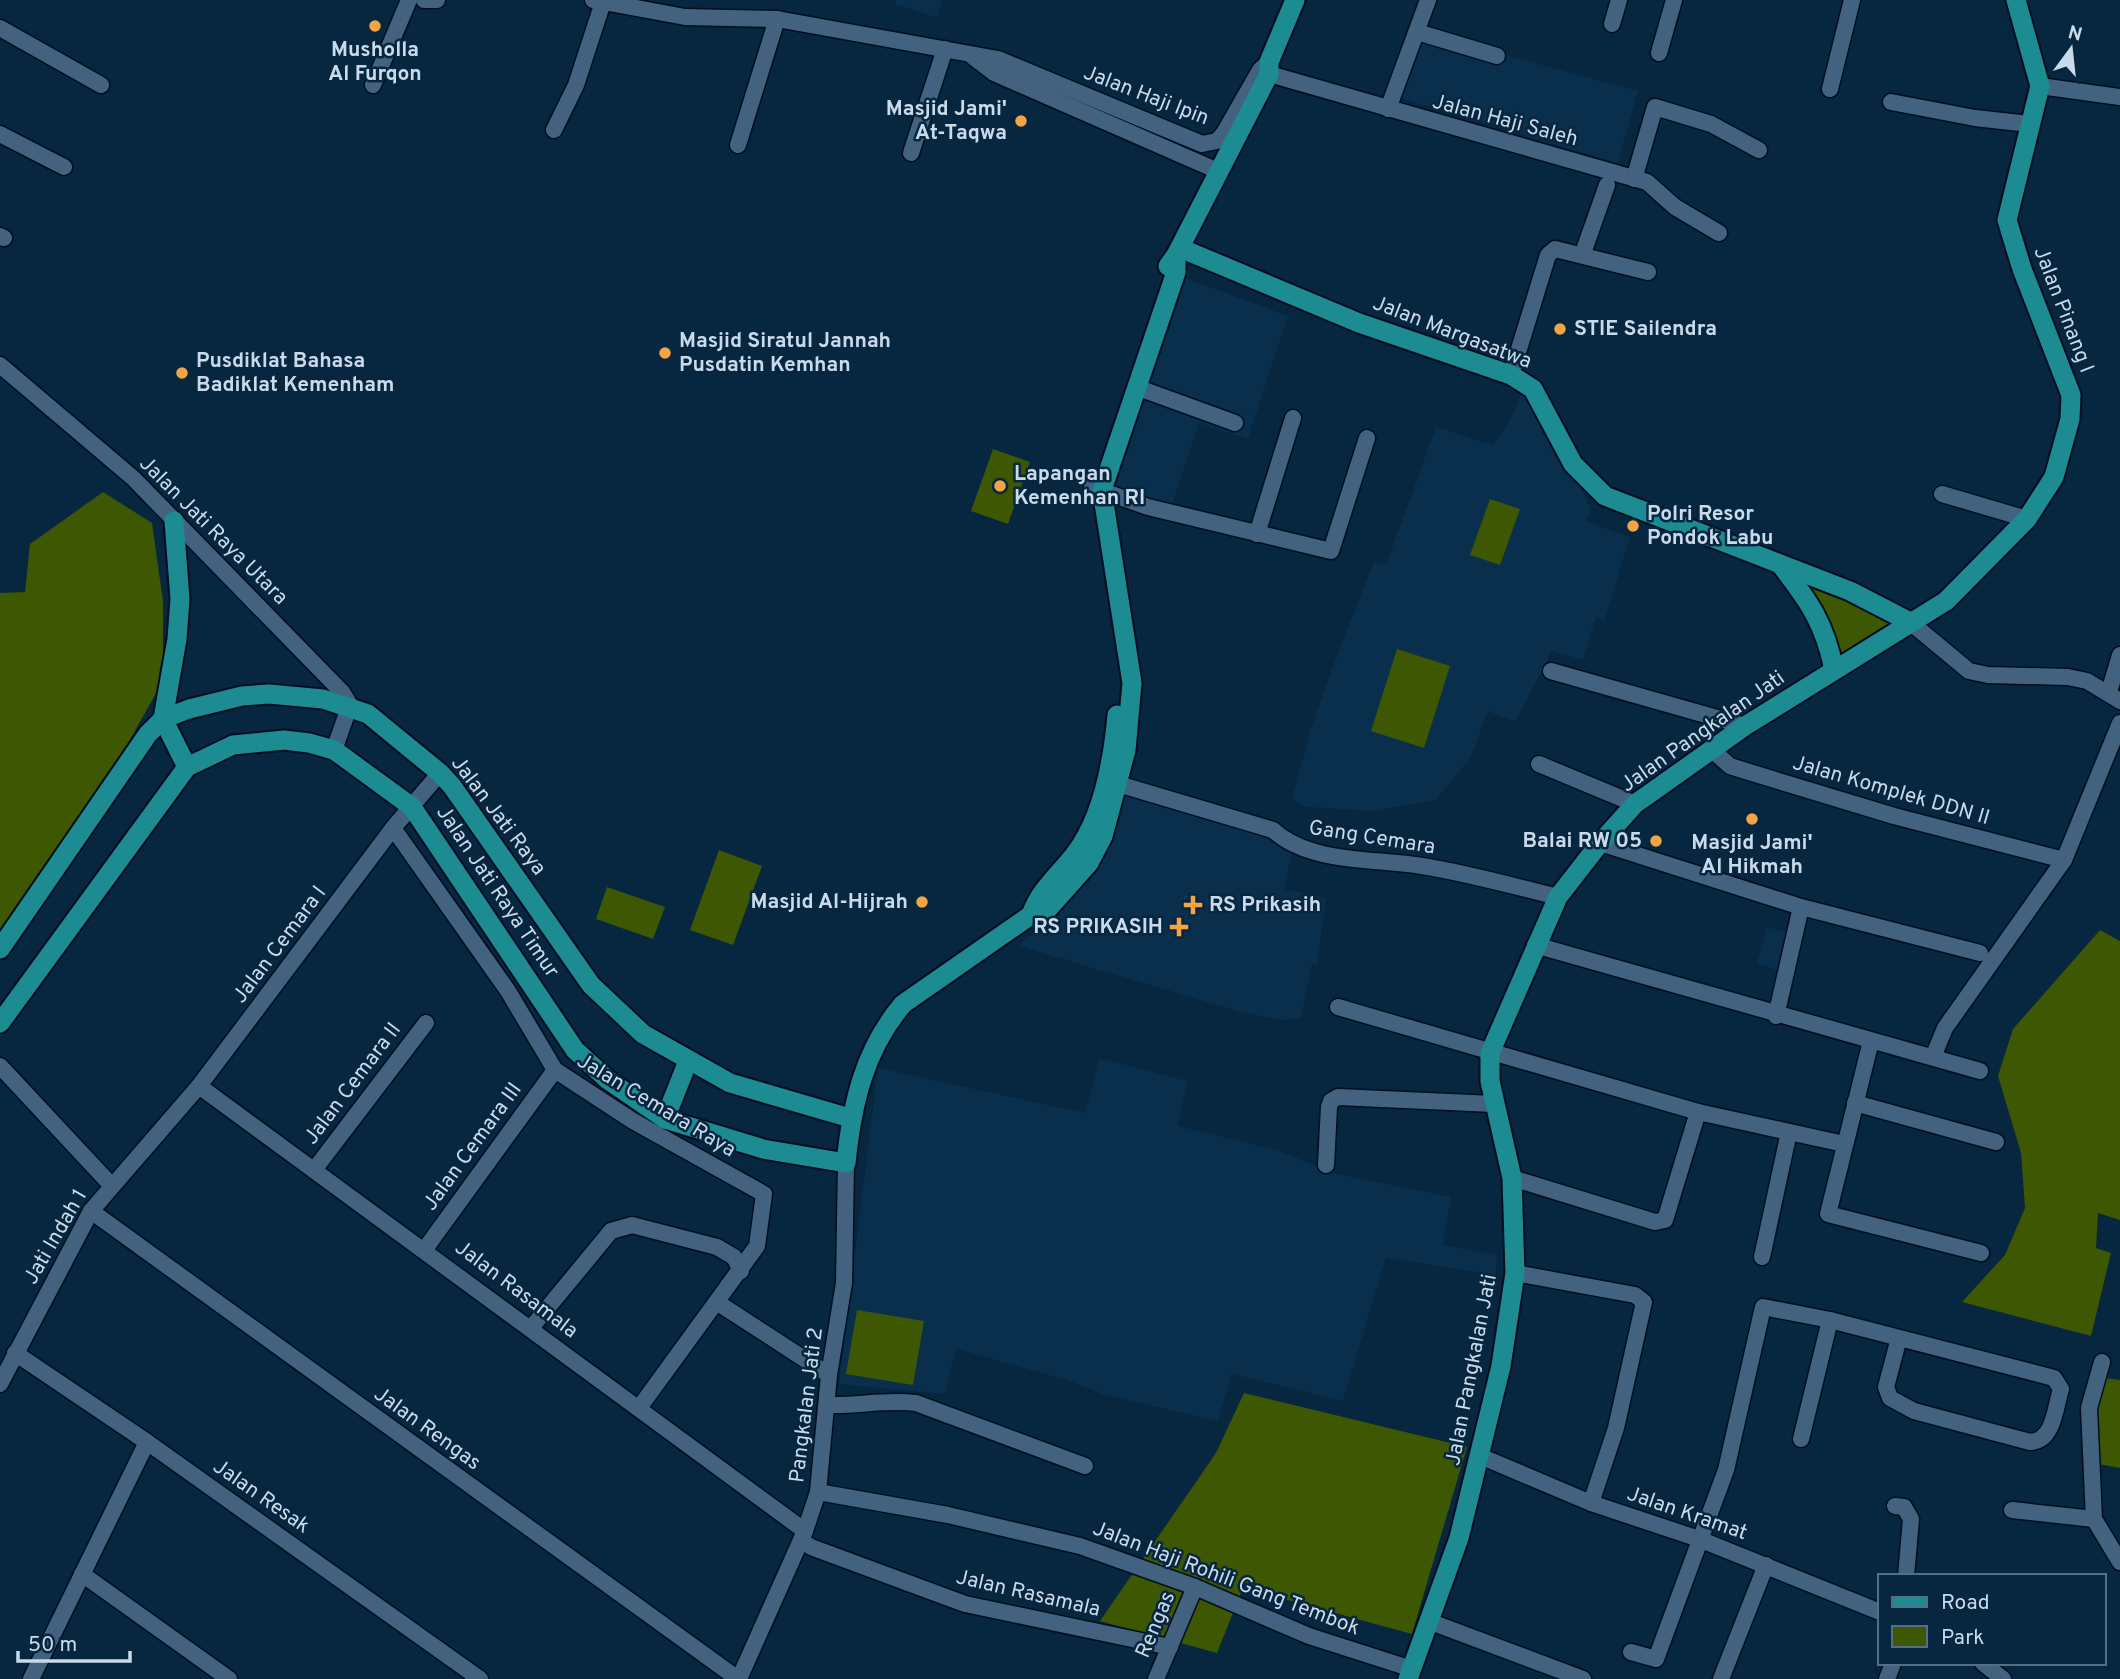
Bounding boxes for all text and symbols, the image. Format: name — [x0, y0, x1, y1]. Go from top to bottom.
north arrow — [2036, 14, 2106, 84]
marker: Musholla Al Furqon — [367, 18, 383, 34]
text: N — [2065, 21, 2085, 48]
place label: Musholla Al Furqon — [328, 37, 422, 88]
street label: Jalan Haji Ipin — [1079, 60, 1213, 132]
street label: Jalan Haji Saleh — [1429, 89, 1581, 153]
place label: Masjid Jami' At-Taqwa — [886, 96, 1007, 147]
marker: Masjid Jami' At-Taqwa — [1013, 113, 1029, 129]
street label: Jalan Pinang I — [2027, 243, 2099, 377]
street label: Jalan Margasatwa — [1369, 290, 1535, 376]
place label: STIE Sailendra — [1574, 316, 1717, 343]
marker: STIE Sailendra — [1552, 321, 1568, 337]
place label: Masjid Siratul Jannah Pusdatin Kemhan — [679, 328, 891, 379]
marker: Masjid Siratul Jannah Pusdatin Kemhan — [657, 345, 673, 361]
place label: Pusdiklat Bahasa Badiklat Kemenham — [196, 348, 394, 399]
marker: Pusdiklat Bahasa Badiklat Kemenham — [174, 365, 190, 381]
street label: Jalan Jati Raya Utara — [133, 451, 293, 611]
place label: Lapangan Kemenhan RI — [1014, 461, 1145, 512]
marker: Lapangan Kemenhan RI — [992, 478, 1008, 494]
place label: Polri Resor Pondok Labu — [1647, 501, 1774, 552]
marker: Polri Resor Pondok Labu — [1625, 518, 1641, 534]
street label: Jalan Pangkalan Jati — [1616, 665, 1790, 799]
street label: Jalan Komplek DDN II — [1789, 750, 1993, 832]
street label: Jalan Jati Raya — [444, 751, 552, 881]
street label: Jalan Jati Raya Timur — [429, 801, 565, 983]
marker: Masjid Jami' Al Hikmah — [1744, 811, 1760, 827]
street label: Gang Cemara — [1307, 815, 1437, 861]
place label: Balai RW 05 — [1522, 828, 1642, 855]
place label: Masjid Jami' Al Hikmah — [1691, 830, 1813, 881]
marker: Balai RW 05 — [1648, 833, 1664, 849]
street label: Jalan Cemara I — [227, 881, 333, 1009]
place label: Masjid Al-Hijrah — [750, 889, 908, 916]
place label: RS Prikasih — [1209, 892, 1321, 919]
marker: Masjid Al-Hijrah — [914, 894, 930, 910]
marker: RS Prikasih — [1183, 895, 1203, 915]
place label: RS PRIKASIH — [1033, 914, 1163, 941]
marker: RS PRIKASIH — [1169, 917, 1189, 937]
street label: Jalan Cemara II — [298, 1018, 408, 1150]
street label: Jalan Cemara Raya — [572, 1048, 740, 1164]
street label: Jalan Cemara III — [417, 1078, 529, 1216]
street label: Jati Indah 1 — [18, 1185, 94, 1289]
street label: Jalan Rasamala — [449, 1235, 583, 1345]
street label: Jalan Pangkalan Jati — [1440, 1272, 1504, 1468]
street label: Pangkalan Jati 2 — [784, 1326, 830, 1484]
street label: Jalan Rengas — [368, 1381, 486, 1477]
street label: Jalan Resak — [207, 1454, 315, 1540]
street label: Jalan Kramat — [1623, 1481, 1751, 1547]
street label: Jalan Haji Rohili Gang Tembok — [1089, 1516, 1363, 1642]
street label: Jalan Rasamala — [953, 1564, 1103, 1624]
legend — [1878, 1574, 2106, 1665]
street label: Rengas — [1130, 1588, 1182, 1662]
text: Road — [1941, 1590, 1990, 1617]
scale bar — [18, 1620, 130, 1664]
text: Park — [1941, 1625, 1984, 1652]
text: 50 m — [28, 1632, 77, 1659]

